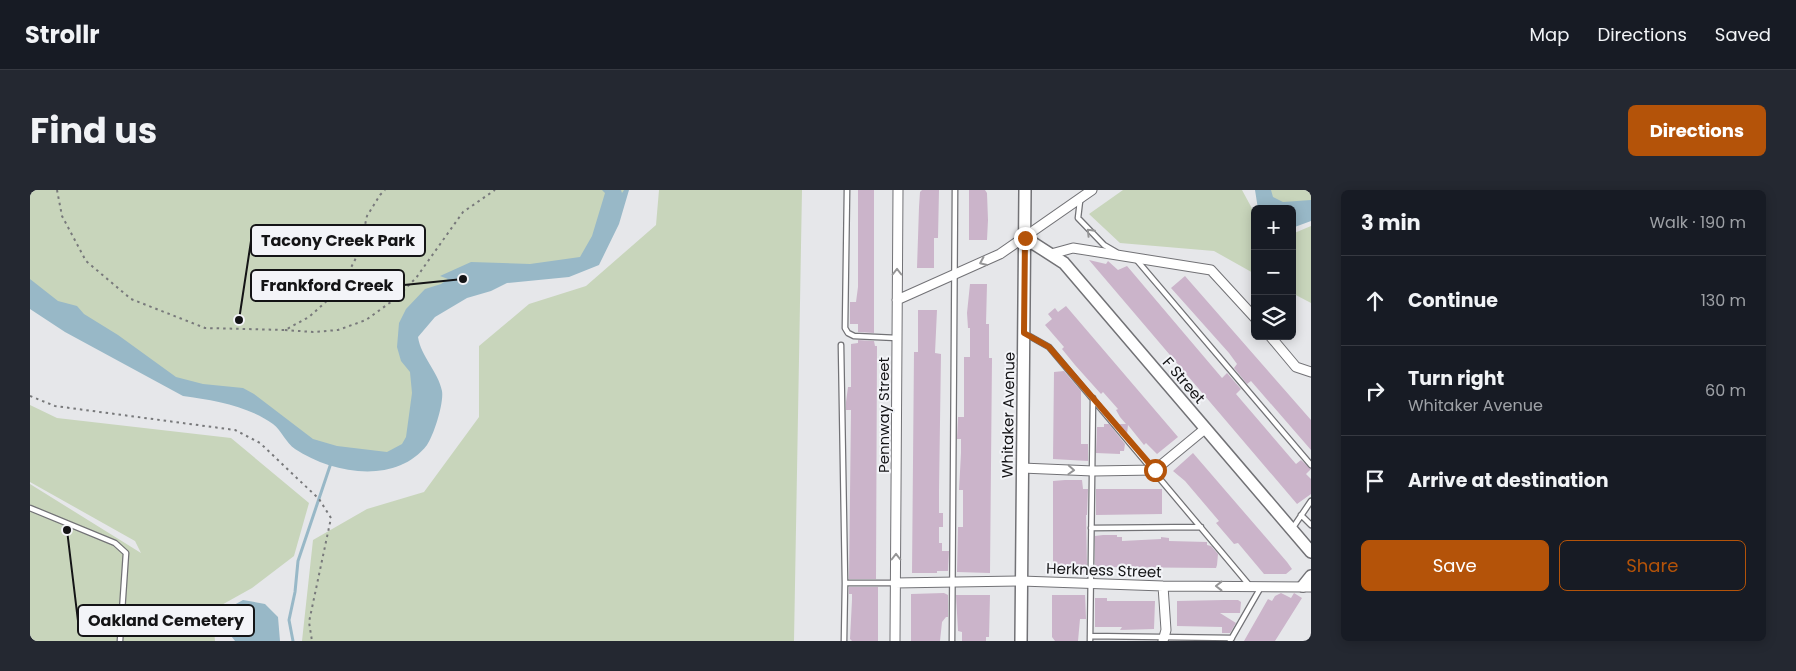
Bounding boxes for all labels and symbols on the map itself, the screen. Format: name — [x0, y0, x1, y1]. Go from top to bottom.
callout: Tacony Creek Park — [251, 225, 425, 256]
route end — [1014, 227, 1037, 250]
text: Tacony Creek Park — [261, 229, 415, 252]
one-way arrow — [1087, 229, 1096, 238]
one-way arrow — [979, 255, 988, 266]
one-way arrow — [892, 268, 902, 276]
callout: Frankford Creek — [251, 270, 404, 301]
text: Frankford Creek — [261, 274, 394, 297]
street label: Whitaker Avenue — [996, 352, 1020, 478]
street label: F Street — [1158, 352, 1210, 408]
street label: Pennway Street — [873, 357, 894, 473]
route start — [1144, 459, 1167, 482]
one-way arrow — [1067, 465, 1075, 475]
one-way arrow — [890, 553, 901, 561]
street label: Herkness Street — [1046, 557, 1162, 583]
one-way arrow — [1215, 581, 1222, 591]
callout: Oakland Cemetery — [78, 605, 254, 636]
text: Oakland Cemetery — [88, 609, 245, 632]

